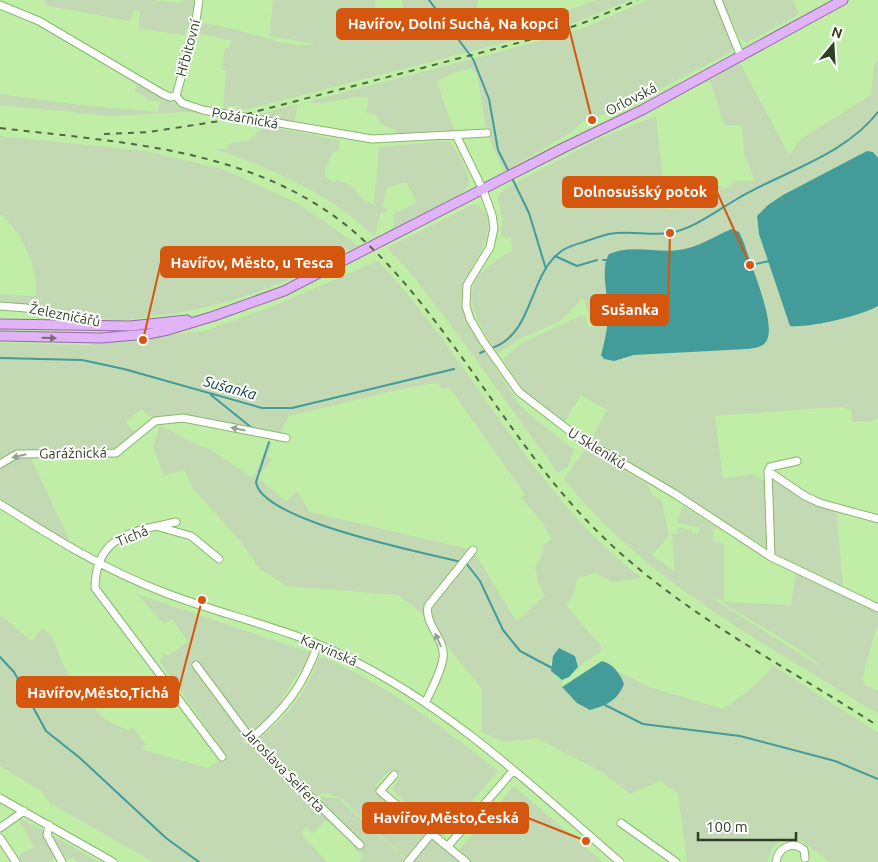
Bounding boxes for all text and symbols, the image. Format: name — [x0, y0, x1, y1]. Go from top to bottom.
callout: Havířov, Dolní Suchá, Na kopci — [337, 9, 568, 39]
text: Havířov, Dolní Suchá, Na kopci — [348, 15, 558, 32]
street label: Hřbitovní — [173, 17, 203, 78]
north arrow — [808, 20, 858, 70]
text: N — [830, 23, 844, 42]
street label: Orlovská — [603, 79, 659, 119]
street label: Požárnická — [210, 104, 280, 132]
callout: Dolnosušský potok — [563, 177, 717, 207]
text: Dolnosušský potok — [573, 183, 708, 200]
callout: Havířov, Město, u Tesca — [161, 247, 344, 277]
text: Havířov, Město, u Tesca — [171, 254, 334, 271]
callout: Sušanka — [591, 295, 668, 325]
street label: Železničářů — [28, 299, 102, 330]
text: Sušanka — [601, 301, 659, 318]
one-way arrow — [41, 334, 57, 342]
water label: Sušanka — [201, 372, 258, 403]
street label: U Skleníků — [565, 424, 629, 472]
one-way arrow — [230, 425, 246, 433]
street label: Garážnická — [39, 444, 107, 462]
one-way arrow — [11, 452, 26, 460]
street label: Tichá — [114, 522, 150, 550]
street label: Karvinská — [298, 631, 360, 669]
one-way arrow — [434, 633, 442, 647]
callout: Havířov,Město,Tichá — [17, 677, 178, 707]
text: Havířov,Město,Tichá — [27, 684, 169, 701]
street label: Jaroslava Seiferta — [240, 724, 328, 816]
callout: Havířov,Město,Česká — [363, 803, 528, 833]
text: Havířov,Město,Česká — [373, 809, 519, 826]
scale bar — [698, 810, 796, 842]
text: 100 m — [706, 818, 748, 835]

